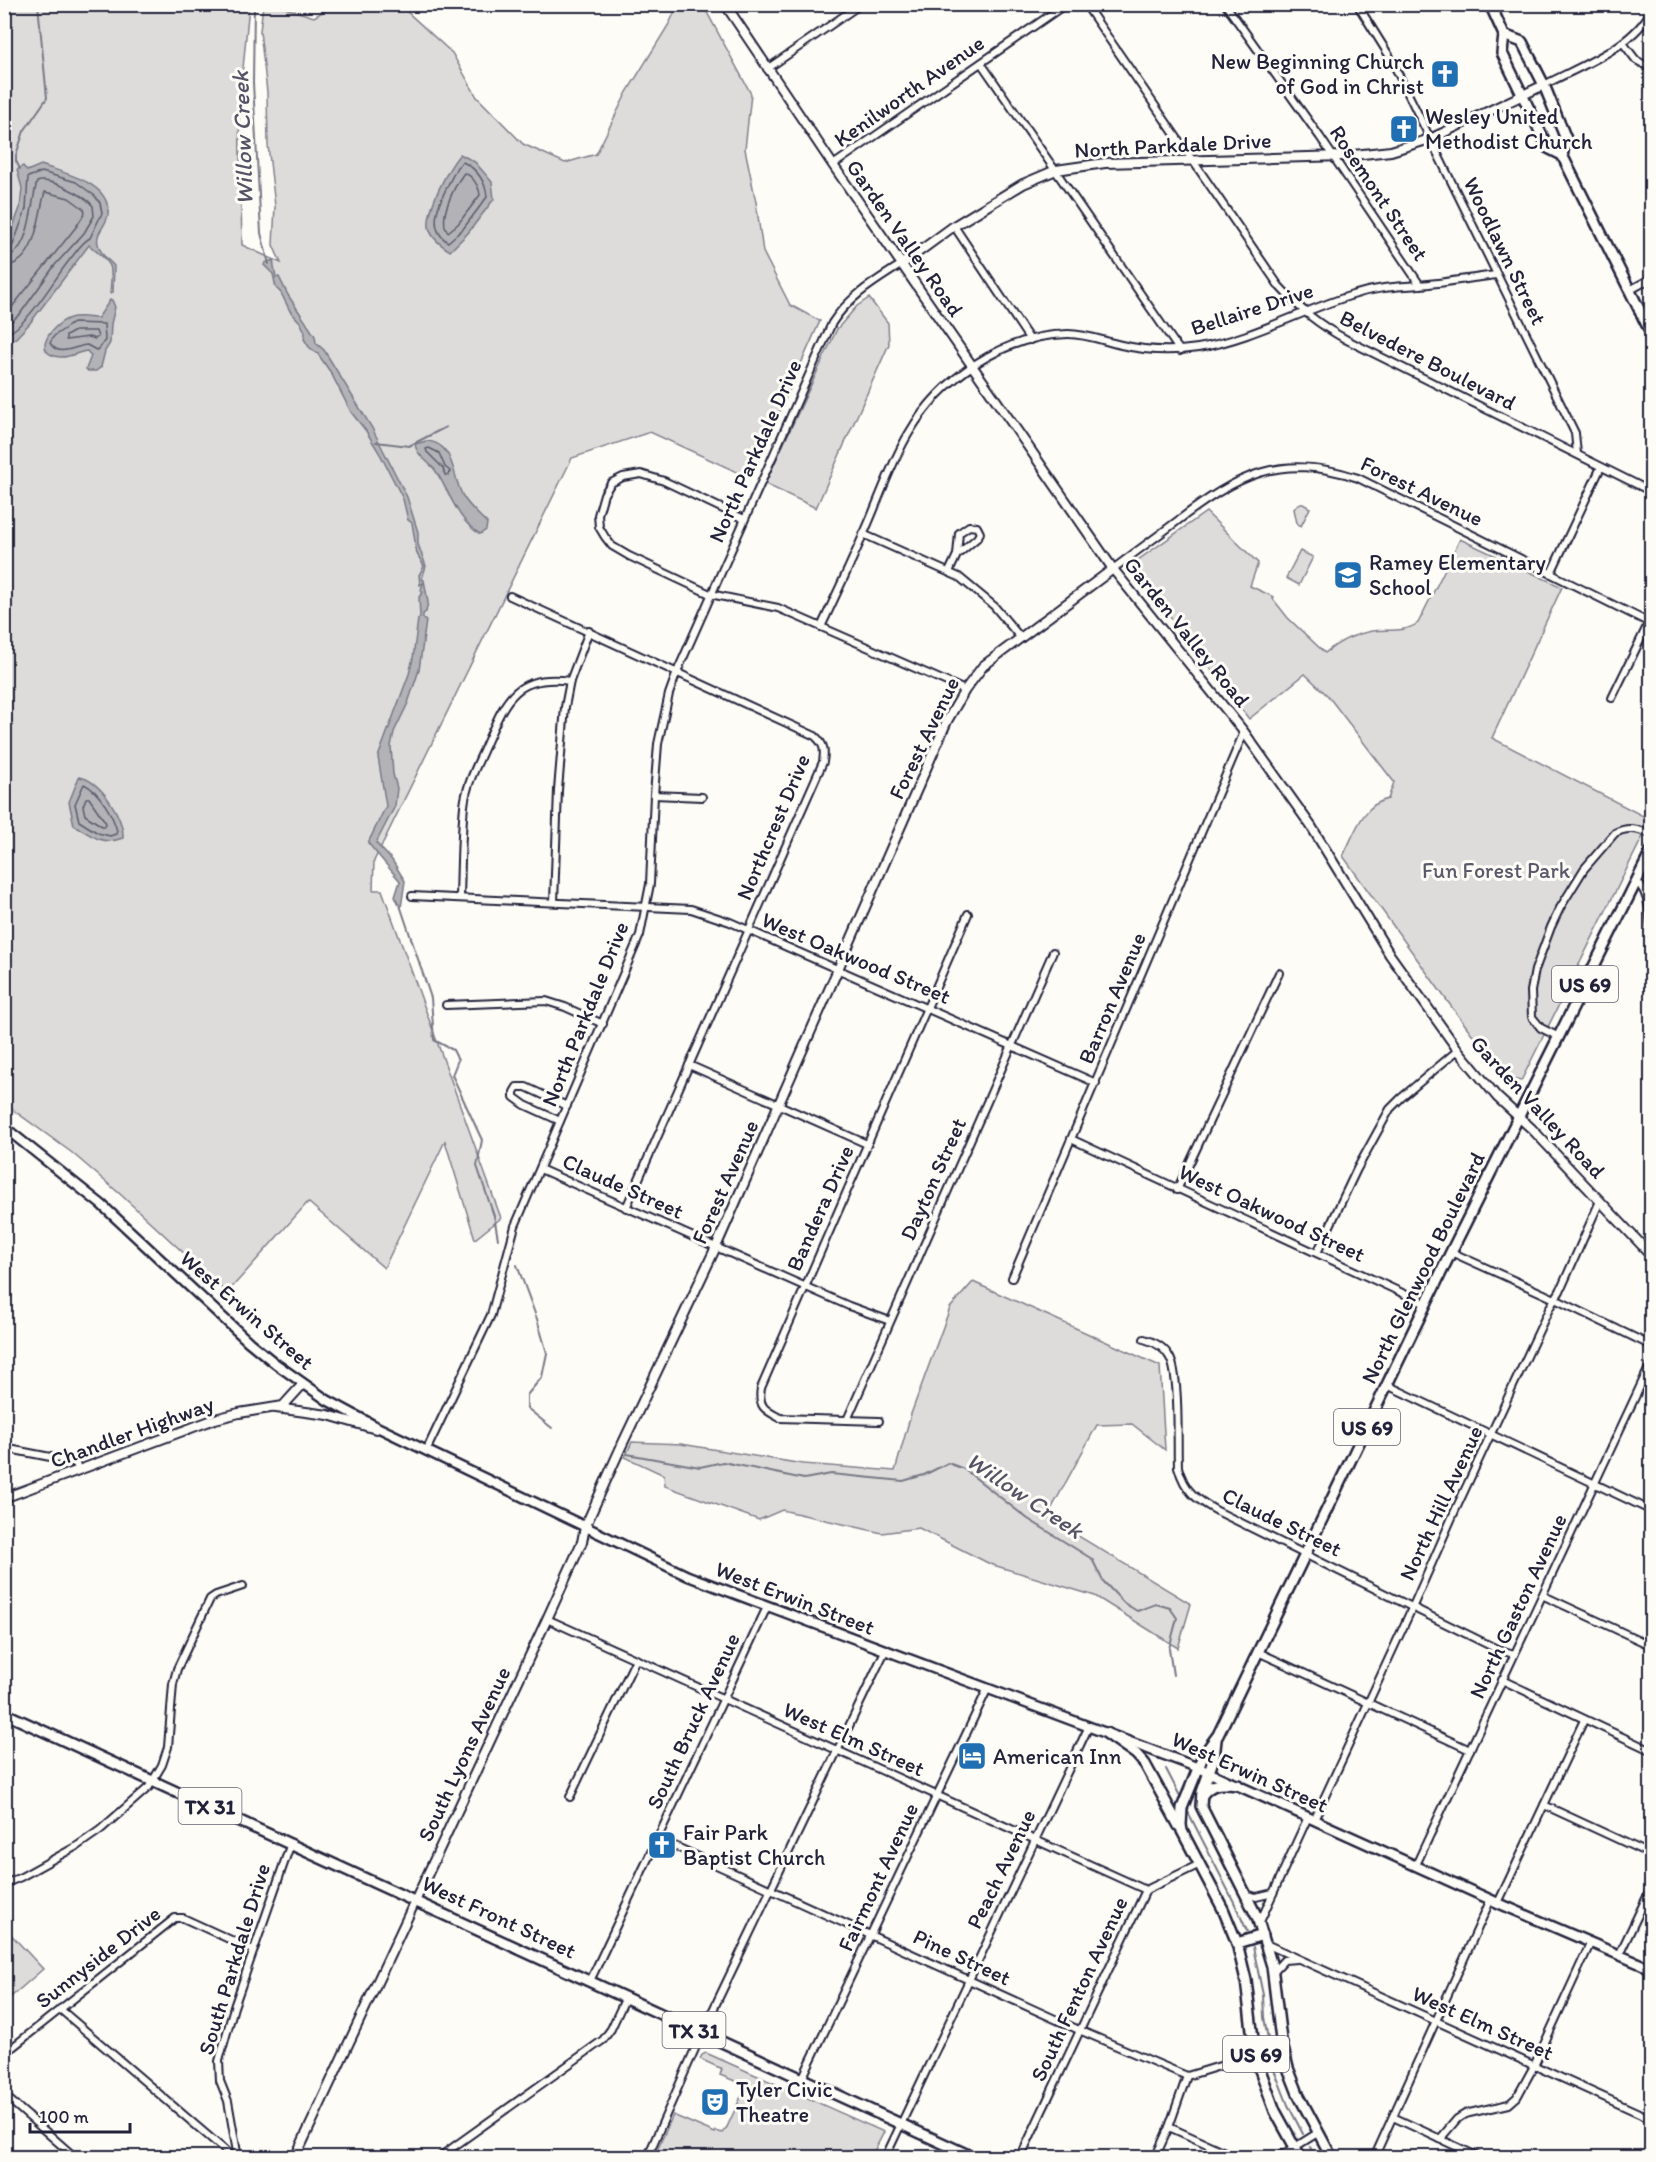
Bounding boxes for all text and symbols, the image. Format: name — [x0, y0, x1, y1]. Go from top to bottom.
street label: Kenilworth Avenue — [829, 29, 989, 153]
place label: New Beginning Church of God in Christ — [1211, 48, 1424, 100]
church icon: New Beginning Church of God in Christ — [1429, 58, 1461, 90]
water label: Willow Creek — [225, 69, 259, 206]
place label: Wesley United Methodist Church — [1425, 103, 1593, 155]
church icon: Wesley United Methodist Church — [1388, 113, 1420, 145]
street label: Rosemont Street — [1324, 120, 1434, 266]
street label: North Parkdale Drive — [1074, 126, 1272, 164]
street label: Garden Valley Road — [841, 154, 969, 322]
street label: Woodlawn Street — [1458, 173, 1552, 329]
street label: Bellaire Drive — [1187, 276, 1317, 342]
street label: Belvedere Boulevard — [1335, 304, 1521, 416]
street label: North Parkdale Drive — [703, 355, 807, 547]
street label: Forest Avenue — [1356, 450, 1488, 532]
place label: Ramey Elementary School — [1369, 549, 1546, 601]
street label: Garden Valley Road — [1118, 551, 1256, 713]
school or university icon: Ramey Elementary School — [1332, 559, 1364, 591]
street label: Forest Avenue — [883, 672, 965, 804]
street label: Northcrest Drive — [730, 750, 816, 904]
park label: Fun Forest Park — [1422, 857, 1571, 884]
street label: West Oakwood Street — [758, 906, 954, 1010]
street label: North Parkdale Drive — [536, 917, 634, 1111]
street label: Barron Avenue — [1072, 928, 1152, 1068]
road number: US 69 — [1552, 966, 1618, 1002]
street label: Garden Valley Road — [1465, 1030, 1611, 1184]
street label: Dayton Street — [894, 1114, 972, 1244]
street label: Forest Avenue — [686, 1116, 764, 1248]
street label: Bandera Drive — [780, 1141, 860, 1275]
street label: Claude Street — [558, 1147, 688, 1225]
street label: North Glenwood Boulevard — [1355, 1148, 1491, 1388]
street label: West Oakwood Street — [1175, 1158, 1369, 1268]
street label: West Erwin Street — [175, 1245, 319, 1375]
street label: Chandler Highway — [47, 1390, 218, 1474]
road number: US 69 — [1334, 1409, 1400, 1445]
street label: North Hill Avenue — [1393, 1421, 1489, 1585]
water label: Willow Creek — [961, 1445, 1090, 1546]
street label: Claude Street — [1218, 1481, 1346, 1563]
street label: North Gaston Avenue — [1463, 1509, 1573, 1703]
street label: West Erwin Street — [712, 1555, 878, 1641]
street label: South Bruck Avenue — [640, 1629, 746, 1813]
street label: South Lyons Avenue — [412, 1662, 516, 1846]
street label: West Elm Street — [779, 1696, 929, 1782]
street label: West Erwin Street — [1168, 1725, 1332, 1819]
hotel icon: American Inn — [956, 1740, 988, 1772]
place label: American Inn — [993, 1743, 1122, 1770]
road number: TX 31 — [178, 1788, 242, 1824]
street label: Fairmont Avenue — [832, 1798, 924, 1956]
street label: Peach Avenue — [960, 1805, 1042, 1933]
place label: Fair Park Baptist Church — [683, 1819, 825, 1871]
church icon: Fair Park Baptist Church — [646, 1829, 678, 1861]
street label: South Parkdale Drive — [192, 1860, 276, 2058]
street label: West Front Street — [418, 1869, 580, 1965]
street label: South Fenton Avenue — [1024, 1892, 1134, 2086]
street label: Sunnyside Drive — [30, 1900, 166, 2014]
street label: Pine Street — [909, 1923, 1015, 1991]
street label: West Elm Street — [1408, 1980, 1558, 2066]
road number: TX 31 — [662, 2012, 726, 2048]
road number: US 69 — [1223, 2036, 1289, 2072]
place label: Tyler Civic Theatre — [736, 2076, 832, 2128]
theatre icon: Tyler Civic Theatre — [699, 2086, 731, 2118]
scale bar — [30, 2096, 130, 2134]
text: 100 m — [39, 2106, 89, 2128]

